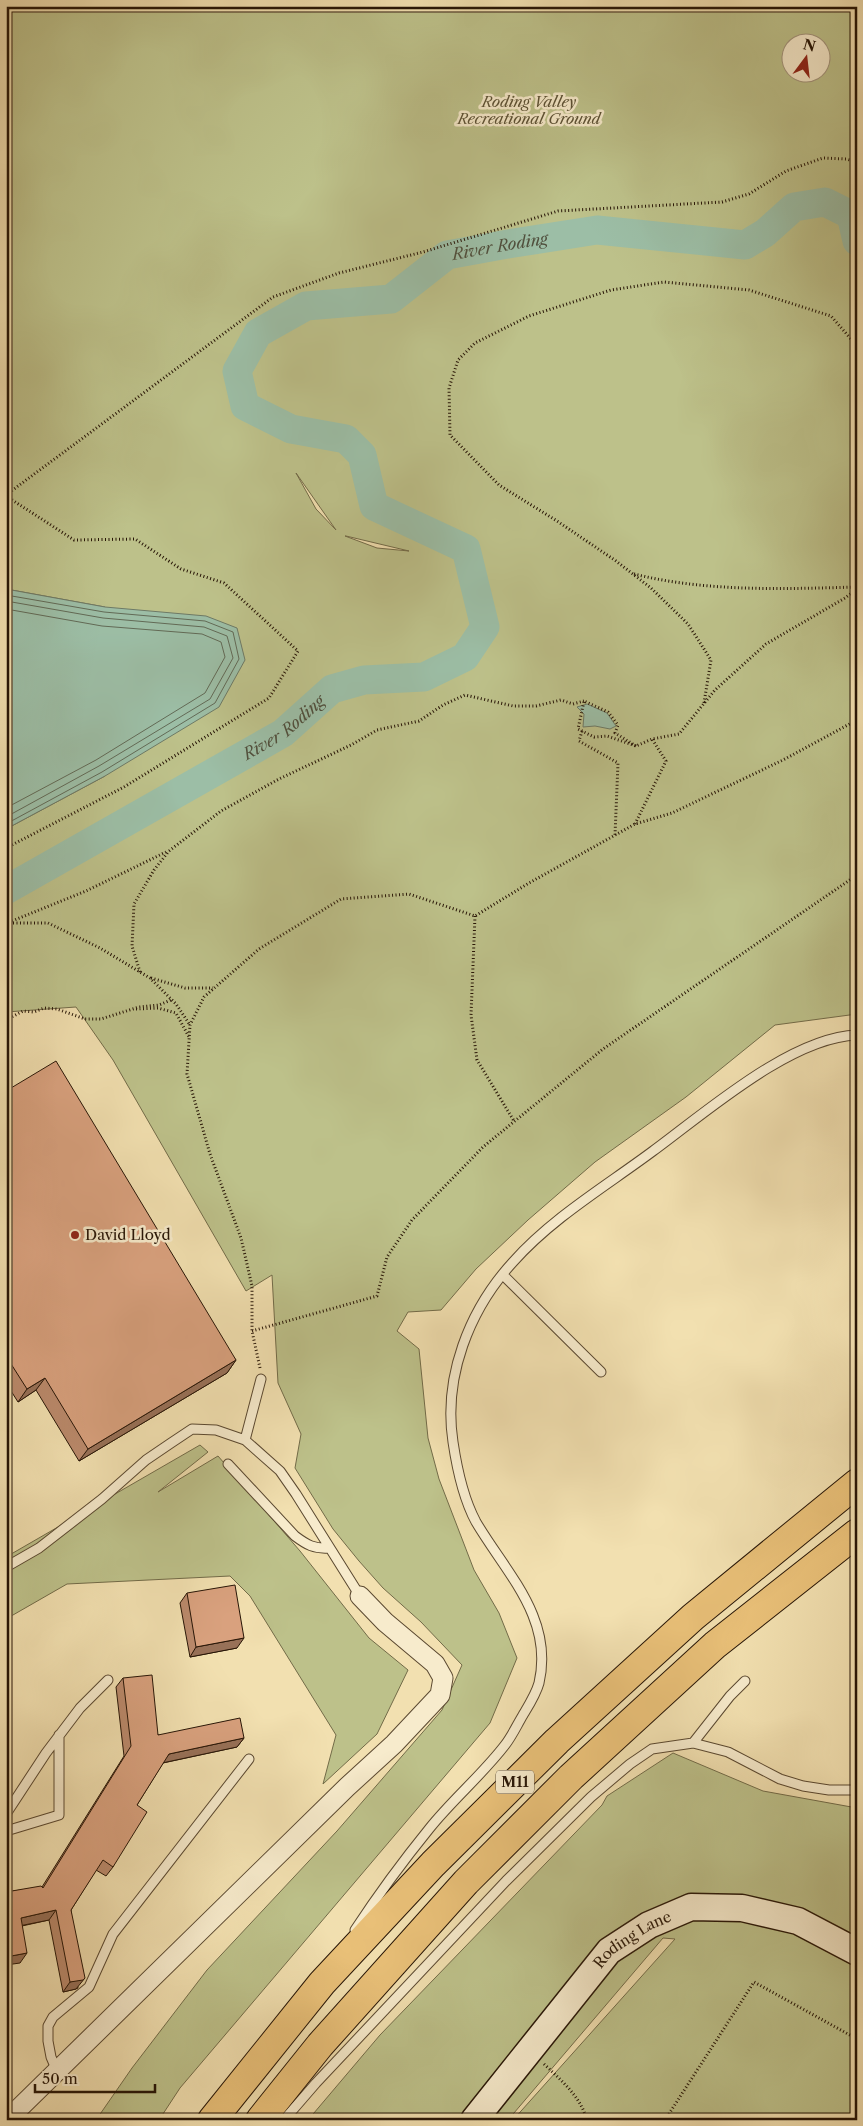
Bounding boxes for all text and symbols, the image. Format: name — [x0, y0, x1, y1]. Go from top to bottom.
north arrow — [780, 32, 830, 82]
text: N — [801, 35, 818, 56]
park label: Roding Valley Recreational Ground — [456, 92, 603, 128]
water label: River Roding — [448, 228, 551, 264]
water label: River Roding — [237, 690, 330, 765]
place label: David Lloyd — [85, 1225, 171, 1244]
marker: David Lloyd — [69, 1229, 81, 1241]
road number: M11 — [496, 1770, 534, 1794]
street label: Roding Lane — [589, 1907, 674, 1972]
scale bar — [35, 2061, 155, 2093]
text: 50 m — [42, 2069, 78, 2088]

